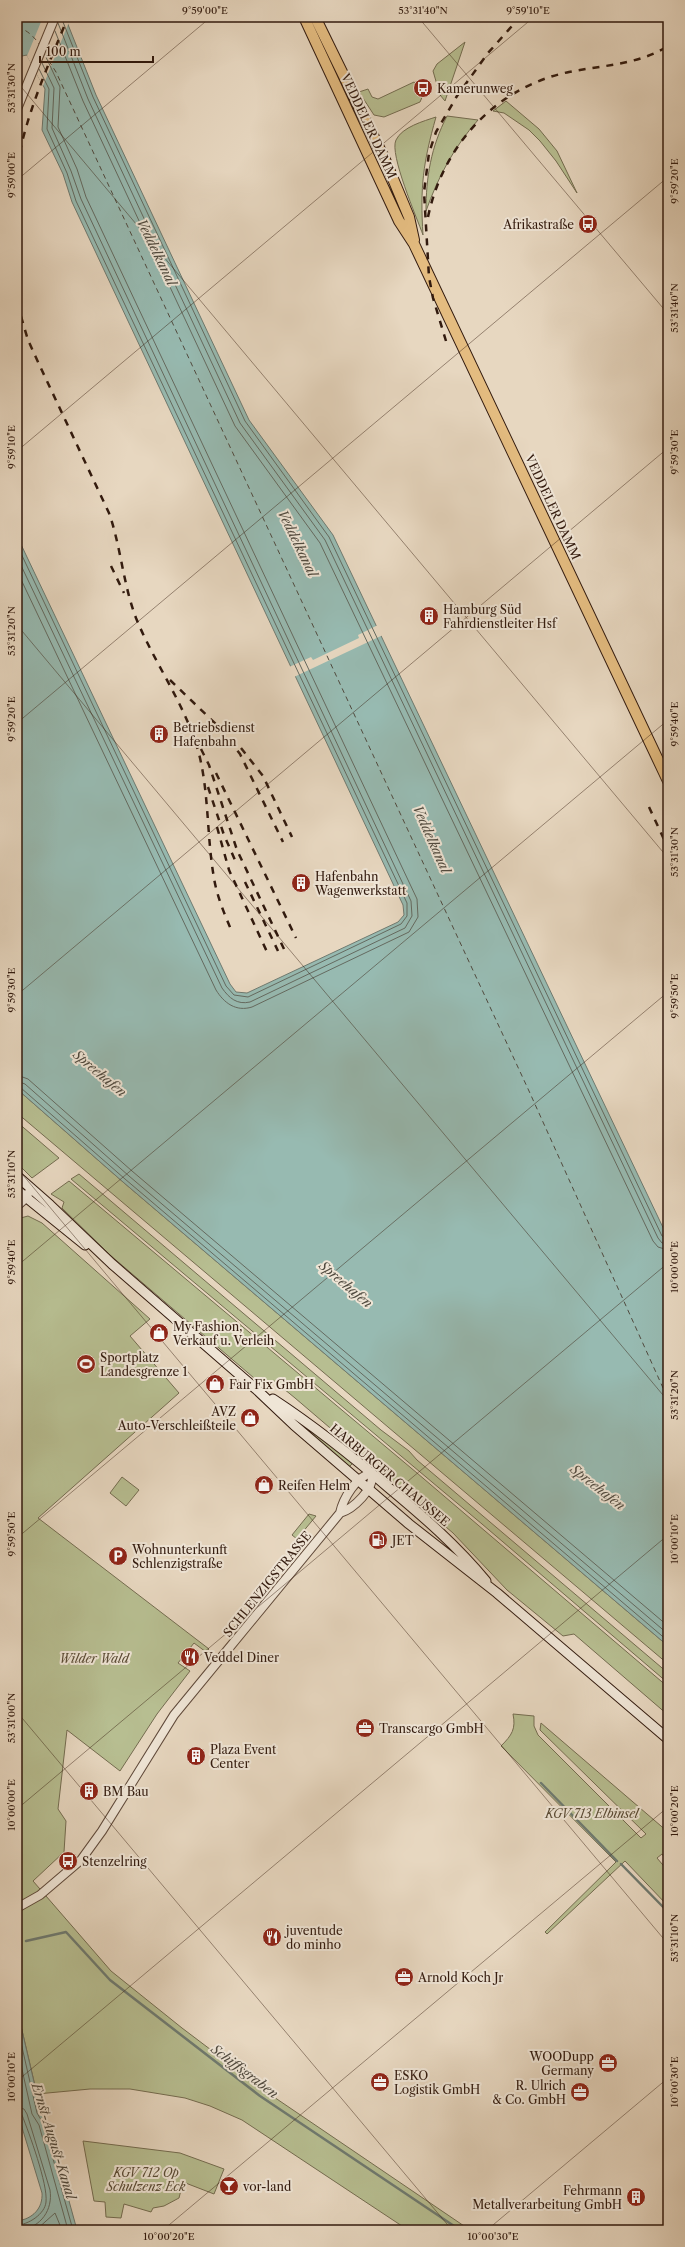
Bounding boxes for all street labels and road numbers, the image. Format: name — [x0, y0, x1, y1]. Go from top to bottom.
street label: VEDDELER DAMM — [338, 70, 400, 181]
street label: VEDDELER DAMM — [522, 451, 584, 562]
street label: HARBURGER CHAUSSEE — [327, 1421, 453, 1529]
street label: SCHLENZIGSTRASSE — [220, 1528, 314, 1640]

